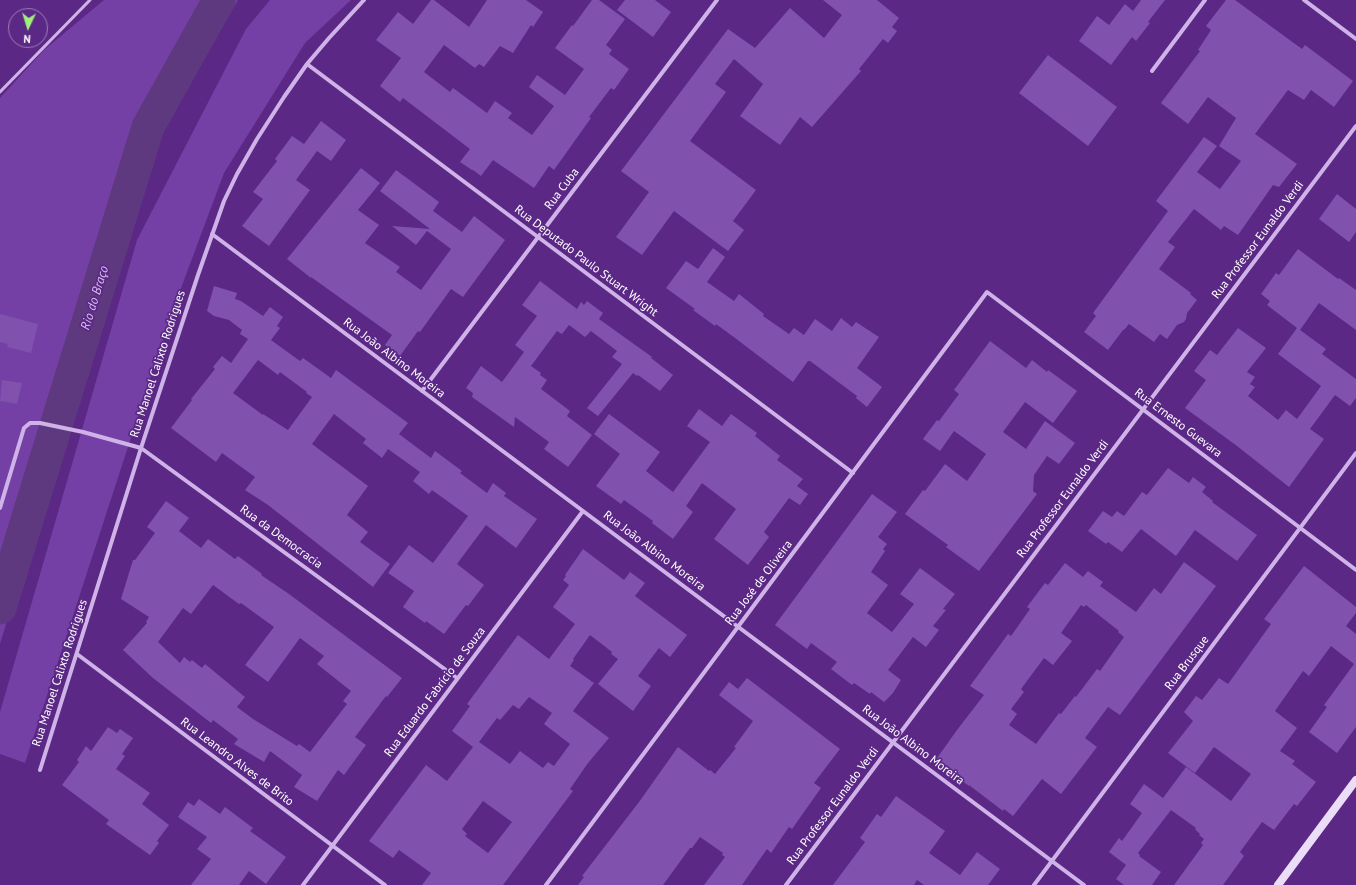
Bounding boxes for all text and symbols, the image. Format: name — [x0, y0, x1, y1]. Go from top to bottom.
north arrow — [8, 8, 48, 48]
text: N — [23, 32, 31, 46]
street label: Rua Cuba — [542, 165, 582, 213]
street label: Rua Professor Eunaldo Verdi — [1209, 178, 1307, 302]
street label: Rua Deputado Paulo Stuart Wright — [511, 202, 661, 320]
water label: Rio do Braço — [78, 264, 112, 332]
street label: Rua Manoel Calixto Rodrigues — [127, 289, 189, 439]
street label: Rua João Albino Moreira — [340, 315, 448, 401]
street label: Rua Ernesto Guevara — [1131, 385, 1225, 461]
street label: Rua Professor Eunaldo Verdi — [1014, 437, 1112, 561]
street label: Rua da Democracia — [237, 502, 325, 572]
street label: Rua João Albino Moreira — [600, 508, 708, 594]
street label: Rua José de Oliveira — [722, 538, 796, 628]
street label: Rua Manoel Calixto Rodrigues — [29, 598, 91, 748]
street label: Rua Eduardo Fabrício de Souza — [382, 624, 488, 760]
street label: Rua Brusque — [1162, 633, 1212, 693]
street label: Rua João Albino Moreira — [859, 702, 967, 788]
street label: Rua Leandro Alves de Brito — [178, 715, 296, 809]
street label: Rua Professor Eunaldo Verdi — [784, 744, 882, 868]

